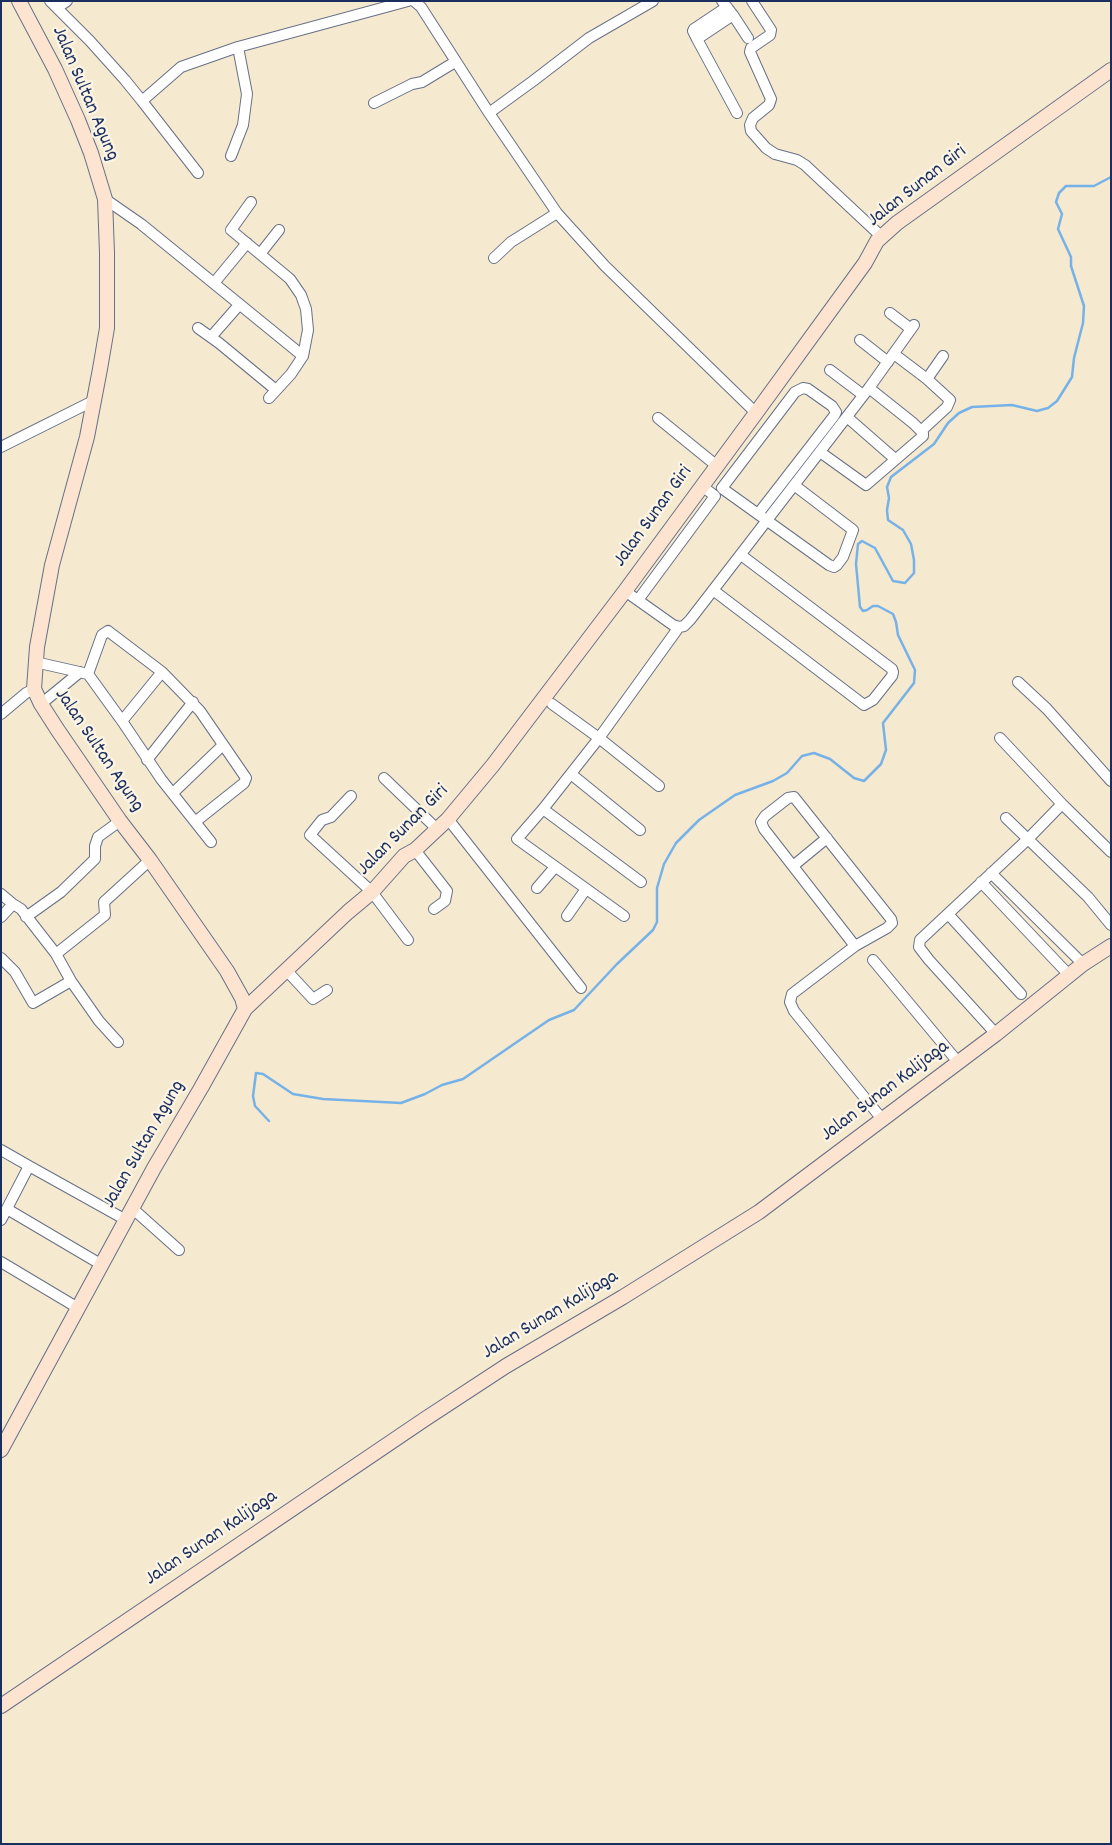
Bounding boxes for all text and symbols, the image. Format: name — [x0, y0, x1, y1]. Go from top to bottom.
street label: Jalan Sultan Agung — [45, 23, 123, 165]
street label: Jalan Sunan Giri — [864, 141, 972, 233]
street label: Jalan Sunan Giri — [609, 462, 699, 572]
street label: Jalan Sultan Agung — [48, 685, 148, 817]
street label: Jalan Sunan Giri — [353, 780, 455, 882]
street label: Jalan Sunan Kalijaga — [817, 1036, 955, 1148]
street label: Jalan Sultan Agung — [99, 1077, 191, 1213]
street label: Jalan Sunan Kalijaga — [479, 1266, 623, 1366]
street label: Jalan Sunan Kalijaga — [141, 1486, 283, 1592]

